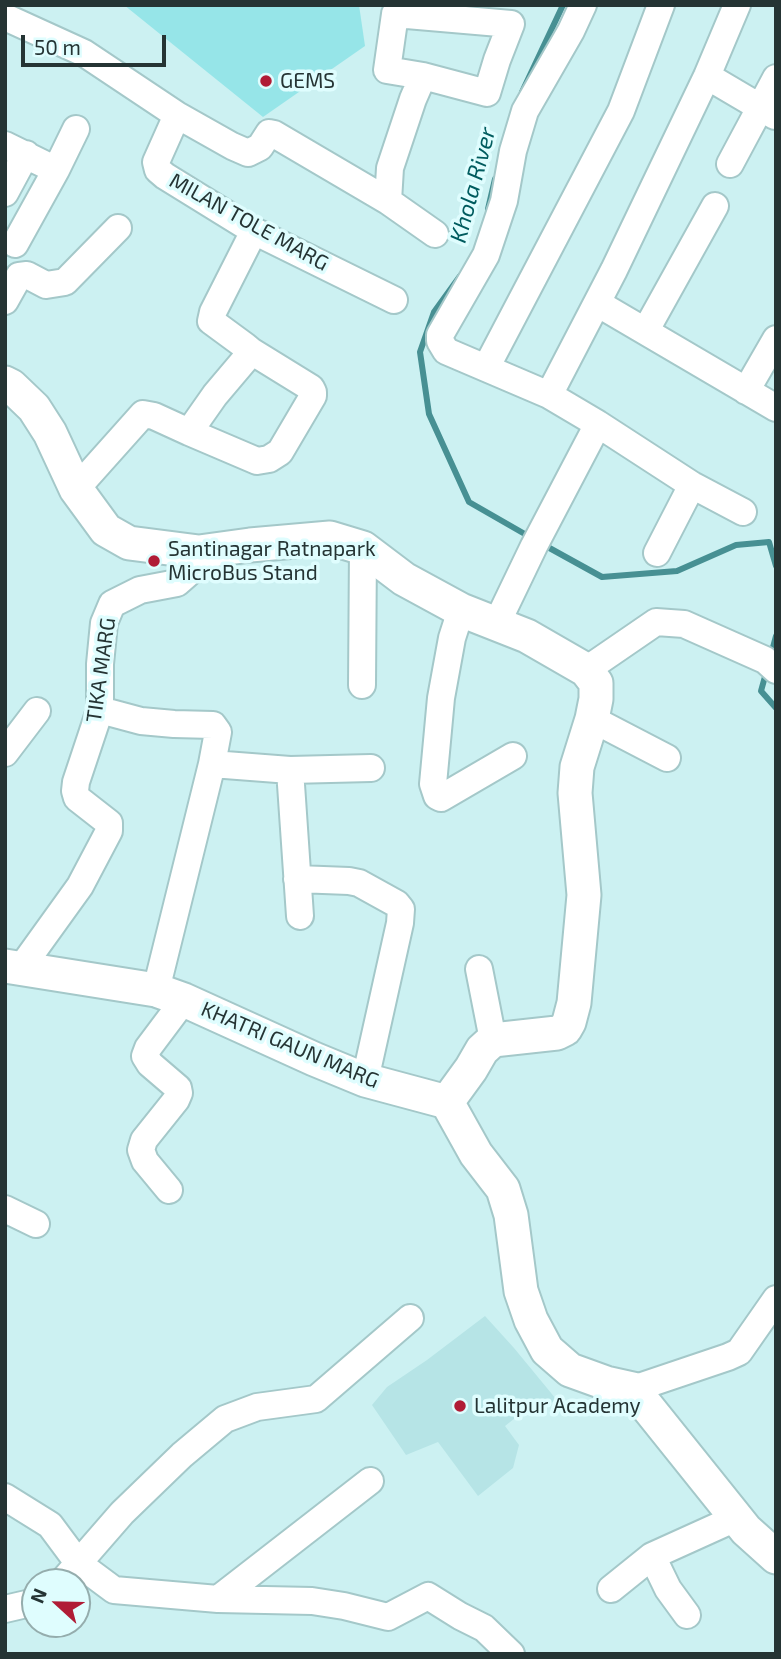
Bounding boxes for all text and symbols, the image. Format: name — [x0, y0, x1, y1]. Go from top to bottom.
scale bar — [24, 21, 170, 65]
text: 50 m — [34, 34, 81, 59]
place label: GEMS — [280, 68, 335, 94]
marker: GEMS — [258, 73, 274, 89]
water label: Khola River — [444, 124, 502, 246]
street label: MILAN TOLE MARG — [165, 168, 333, 276]
place label: Santinagar Ratnapark MicroBus Stand — [168, 536, 376, 586]
marker: Santinagar Ratnapark MicroBus Stand — [146, 553, 162, 569]
street label: TIKA MARG — [81, 616, 121, 724]
street label: KHATRI GAUN MARG — [197, 996, 383, 1094]
place label: Lalitpur Academy — [474, 1393, 641, 1419]
marker: Lalitpur Academy — [452, 1398, 468, 1414]
north arrow — [21, 1568, 91, 1638]
text: N — [25, 1585, 51, 1606]

